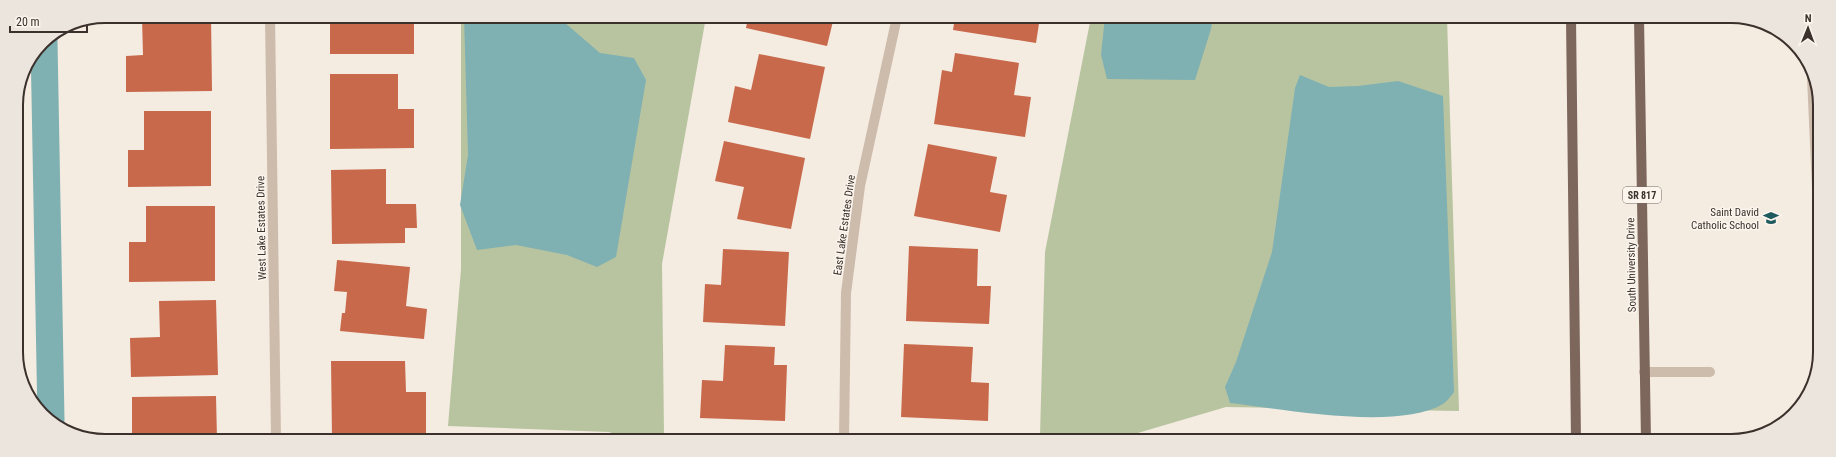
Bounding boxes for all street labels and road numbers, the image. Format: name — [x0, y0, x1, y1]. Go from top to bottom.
street label: East Lake Estates Drive — [831, 174, 858, 276]
street label: West Lake Estates Drive — [254, 176, 269, 280]
road number: SR 817 — [1623, 187, 1661, 203]
street label: South University Drive — [1624, 218, 1639, 312]

